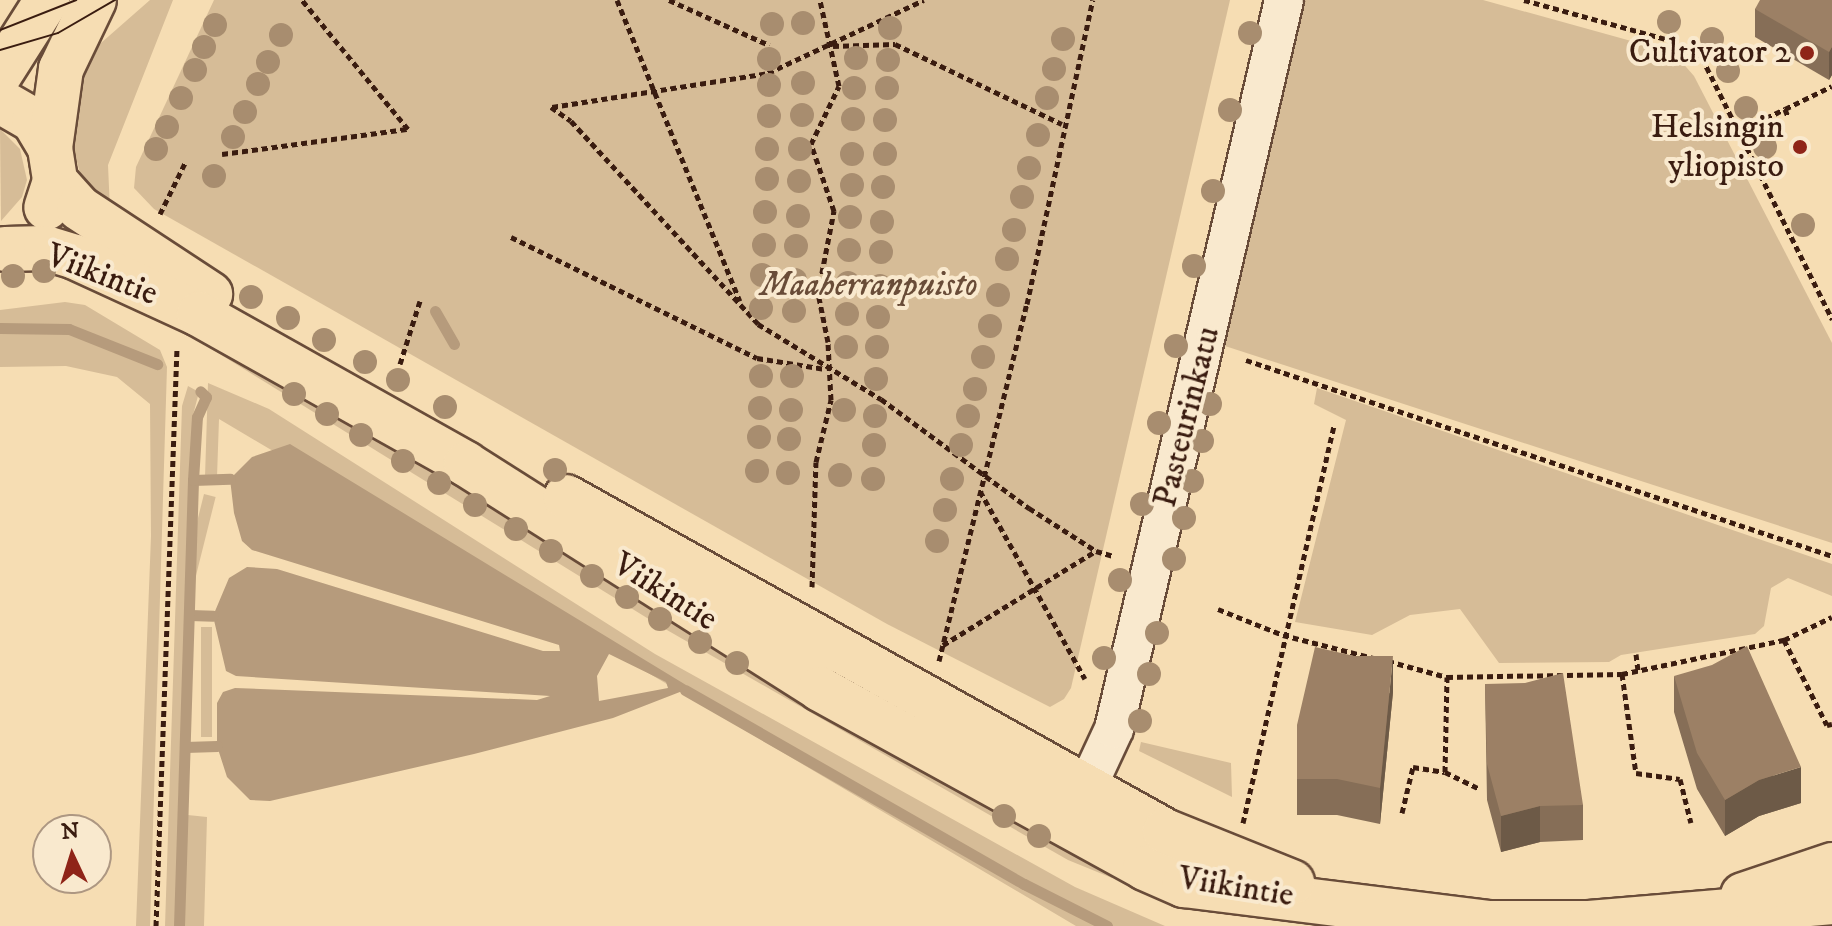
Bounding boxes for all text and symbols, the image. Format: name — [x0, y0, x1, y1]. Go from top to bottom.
place label: Cultivator 2 — [1629, 33, 1791, 73]
marker: Cultivator 2 — [1798, 44, 1816, 62]
place label: Helsingin yliopisto — [1651, 107, 1784, 186]
marker: Helsingin yliopisto — [1791, 138, 1809, 156]
street label: Viikintie — [41, 235, 163, 315]
park label: Maaherranpuisto — [760, 266, 978, 306]
street label: Pasteurinkatu — [1145, 322, 1229, 512]
street label: Viikintie — [605, 544, 725, 640]
north arrow — [32, 814, 112, 894]
text: N — [60, 817, 80, 846]
street label: Viikintie — [1176, 858, 1296, 916]

